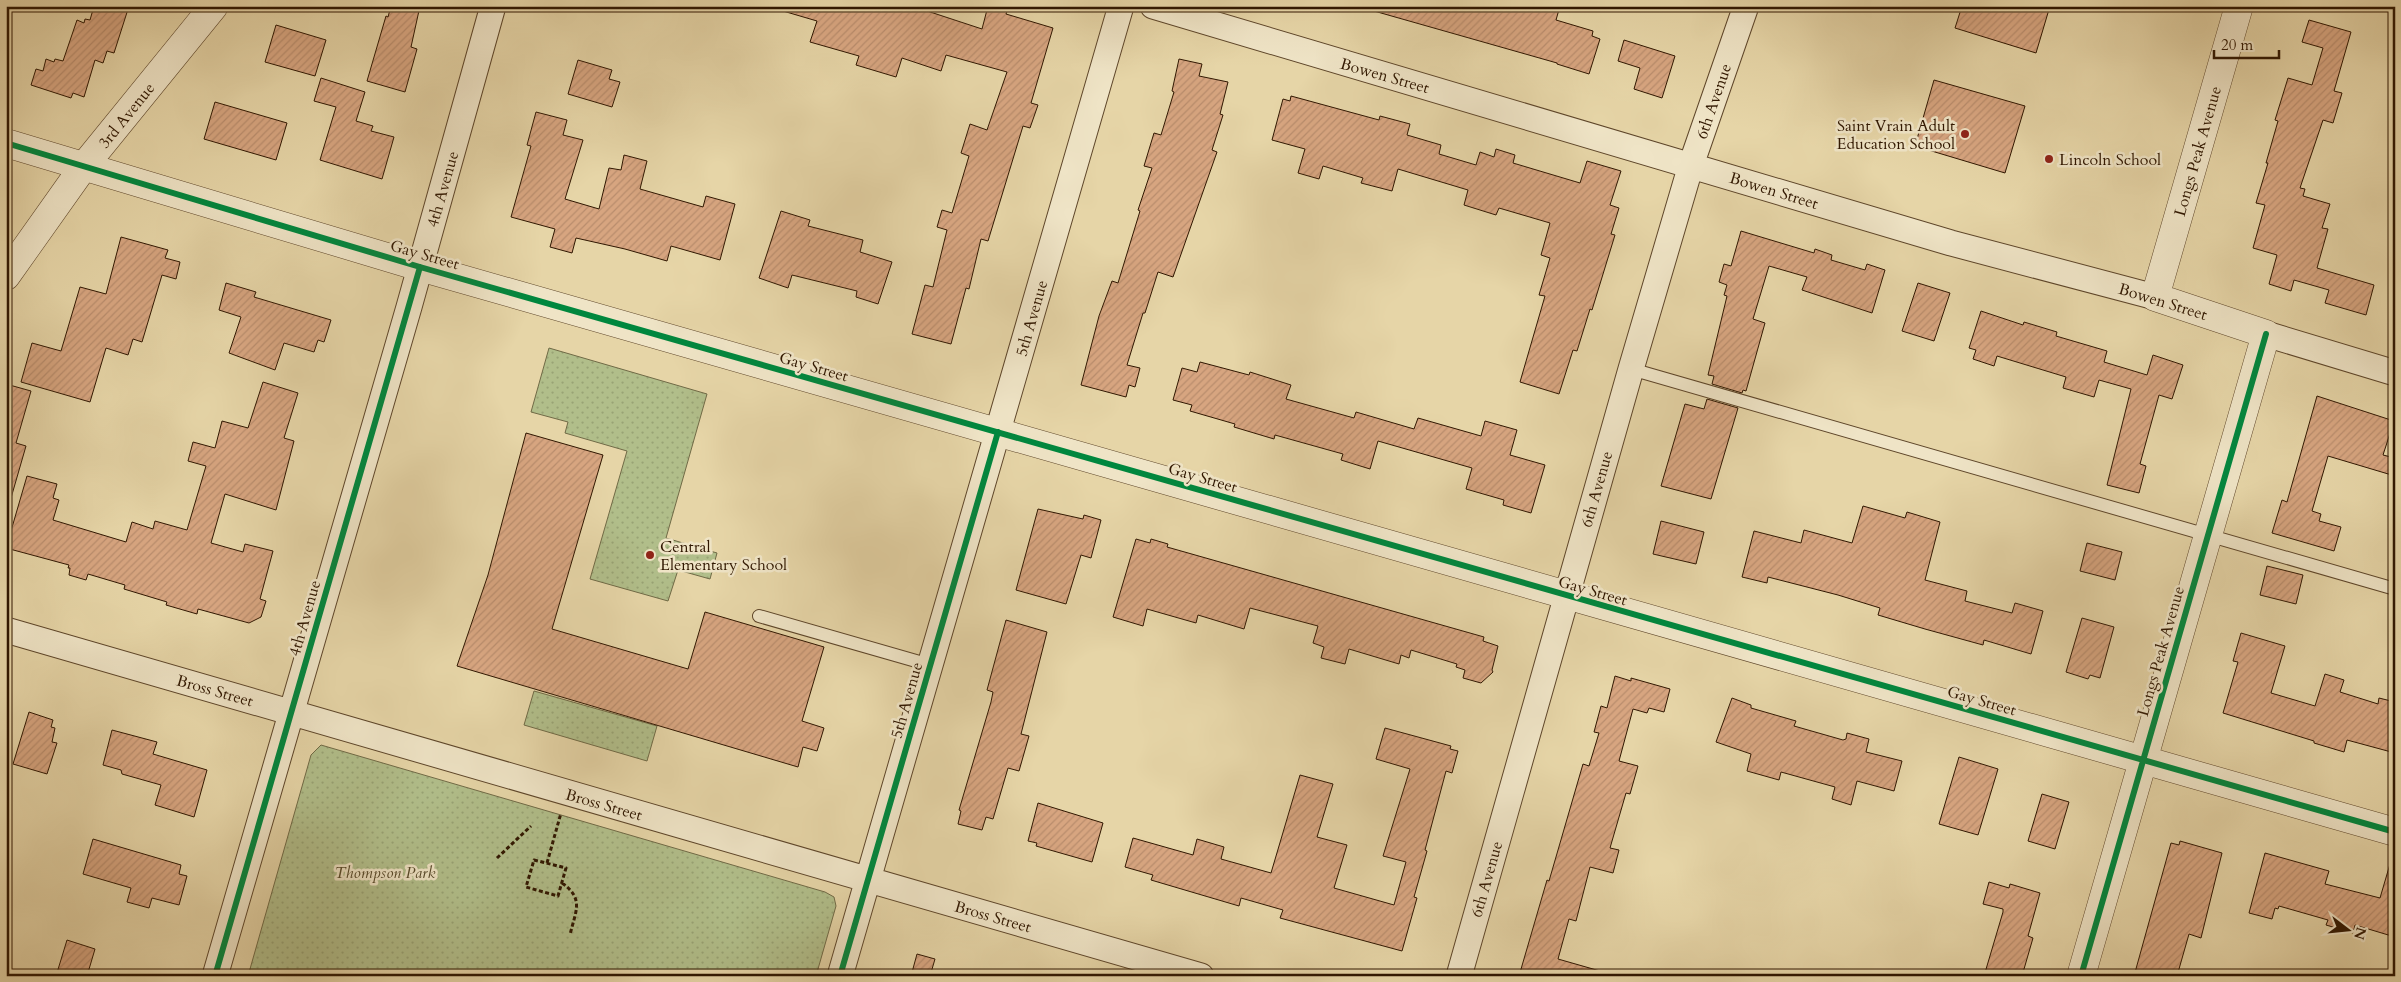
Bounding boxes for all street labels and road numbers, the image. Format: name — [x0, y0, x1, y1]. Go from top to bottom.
street label: Bowen Street — [1338, 53, 1432, 99]
street label: 6th Avenue — [1691, 61, 1737, 142]
street label: 3rd Avenue — [93, 78, 160, 153]
street label: Longs Peak Avenue — [2169, 84, 2227, 219]
street label: 4th Avenue — [422, 149, 464, 230]
street label: Bowen Street — [1727, 167, 1821, 215]
street label: Gay Street — [388, 235, 462, 275]
street label: 5th Avenue — [1011, 278, 1053, 359]
street label: Bowen Street — [2116, 278, 2210, 326]
street label: Gay Street — [777, 347, 851, 387]
street label: 6th Avenue — [1576, 449, 1618, 530]
street label: Gay Street — [1166, 458, 1240, 498]
street label: Gay Street — [1556, 571, 1630, 611]
street label: 4th Avenue — [284, 578, 326, 659]
street label: Longs Peak Avenue — [2132, 584, 2190, 719]
street label: 5th Avenue — [886, 660, 928, 741]
street label: Bross Street — [174, 670, 256, 712]
street label: Gay Street — [1945, 681, 2019, 721]
street label: Bross Street — [563, 784, 645, 826]
street label: 6th Avenue — [1466, 839, 1508, 920]
street label: Bross Street — [952, 896, 1034, 938]

